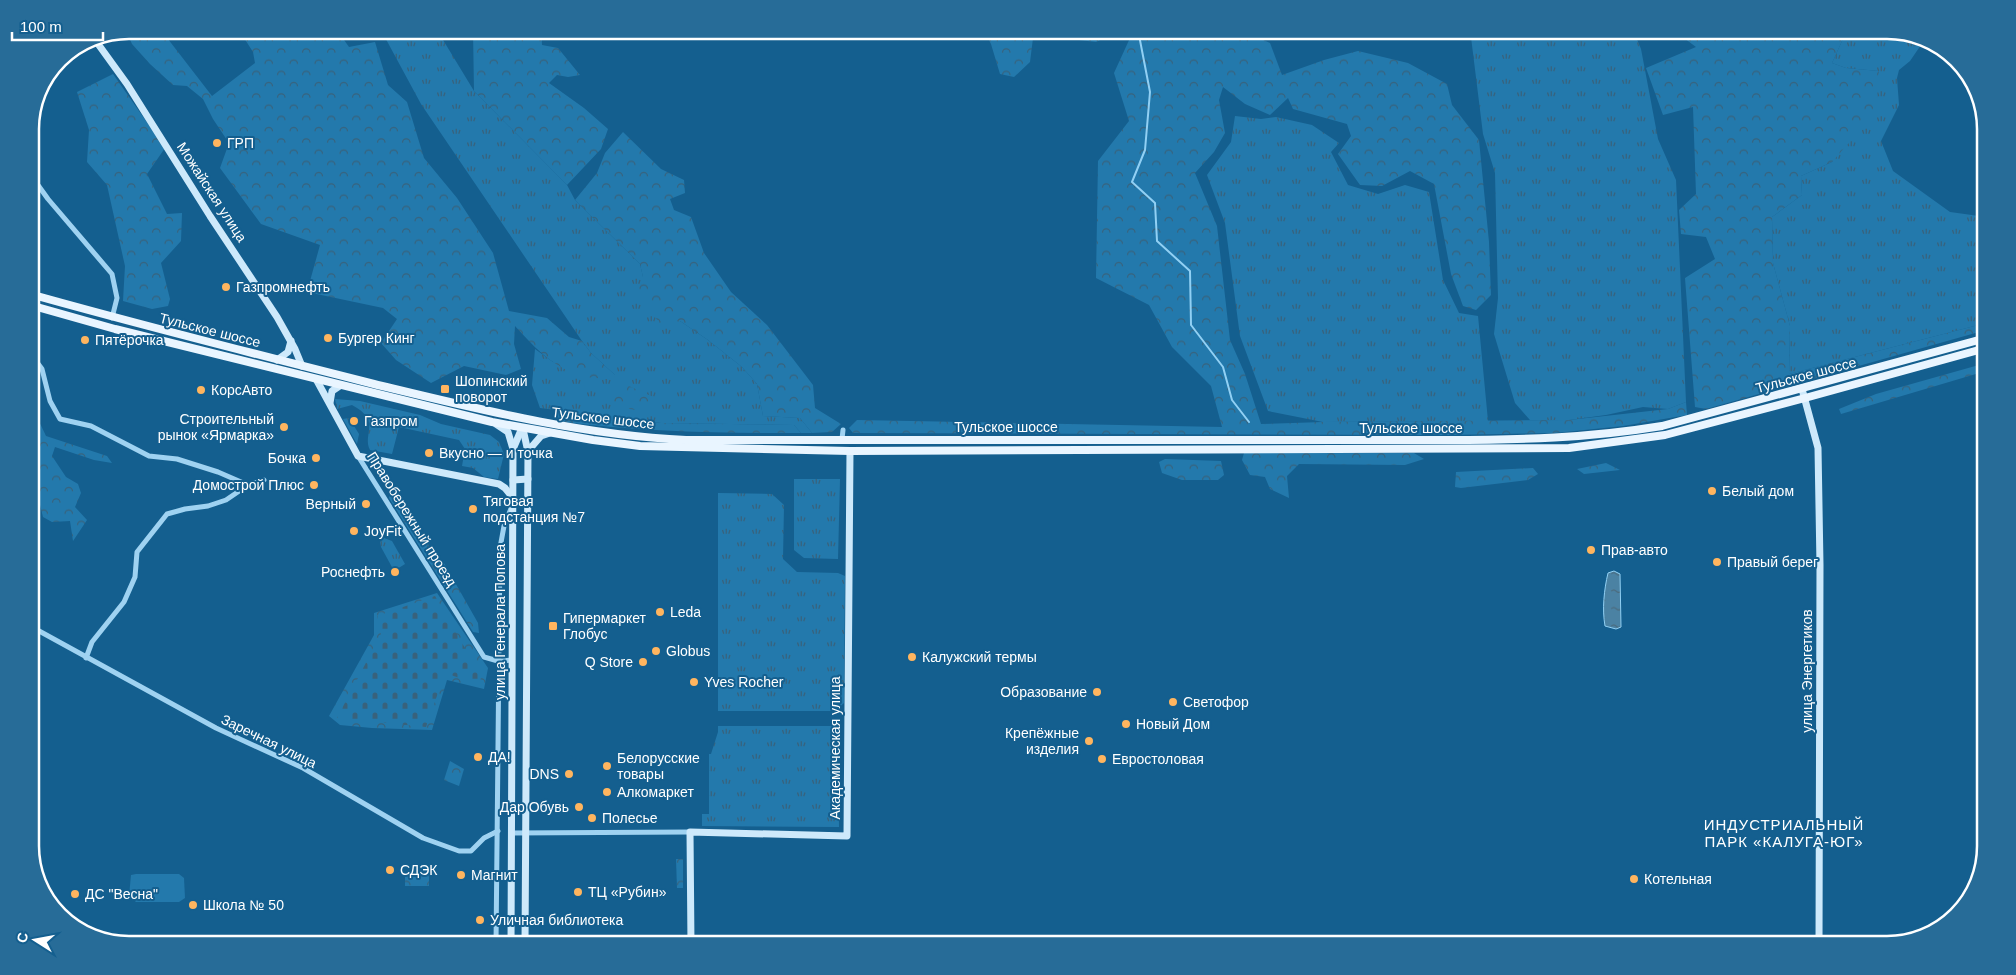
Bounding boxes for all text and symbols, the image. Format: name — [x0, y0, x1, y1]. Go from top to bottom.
scale bar — [12, 10, 104, 42]
text: 100 m — [20, 18, 62, 35]
place label: ГРП — [227, 135, 254, 151]
marker: ГРП — [211, 137, 223, 149]
street label: Можайская улица — [174, 139, 250, 245]
place label: Газпромнефть — [236, 279, 330, 295]
marker: Газпромнефть — [220, 281, 232, 293]
street label: Тульское шоссе — [158, 310, 262, 350]
place label: Бургер Кинг — [338, 330, 415, 346]
place label: Пятёрочка — [95, 332, 164, 348]
marker: Бургер Кинг — [322, 332, 334, 344]
marker: Пятёрочка — [79, 334, 91, 346]
street label: Тульское шоссе — [1754, 354, 1858, 396]
place label: Шопинский поворот — [455, 373, 528, 405]
place label: КорсАвто — [211, 382, 272, 398]
marker: Шопинский поворот — [439, 383, 451, 395]
marker: КорсАвто — [195, 384, 207, 396]
street label: Тульское шоссе — [551, 404, 656, 432]
place label: Строительный рынок «Ярмарка» — [158, 411, 274, 443]
place label: Газпром — [364, 413, 418, 429]
marker: Газпром — [348, 415, 360, 427]
street label: Тульское шоссе — [954, 419, 1058, 435]
street label: Тульское шоссе — [1359, 420, 1463, 436]
marker: Строительный рынок «Ярмарка» — [278, 421, 290, 433]
place label: Вкусно — и точка — [439, 445, 553, 461]
marker: Вкусно — и точка — [423, 447, 435, 459]
street label: Правобережный проезд — [364, 449, 460, 589]
place label: Бочка — [268, 450, 306, 466]
marker: Бочка — [310, 452, 322, 464]
place label: Домострой Плюс — [193, 477, 304, 493]
marker: Домострой Плюс — [308, 479, 320, 491]
place label: Белый дом — [1722, 483, 1794, 499]
marker: Белый дом — [1706, 485, 1718, 497]
place label: Тяговая подстанция №7 — [483, 493, 585, 525]
place label: Верный — [305, 496, 356, 512]
marker: Верный — [360, 498, 372, 510]
marker: Тяговая подстанция №7 — [467, 503, 479, 515]
place label: JoyFit — [364, 523, 401, 539]
marker: JoyFit — [348, 525, 360, 537]
place label: Прав-авто — [1601, 542, 1668, 558]
street label: улица Генерала Попова — [492, 544, 508, 700]
marker: Прав-авто — [1585, 544, 1597, 556]
place label: Правый берег — [1727, 554, 1818, 570]
marker: Правый берег — [1711, 556, 1723, 568]
place label: Роснефть — [321, 564, 385, 580]
marker: Роснефть — [389, 566, 401, 578]
place label: Leda — [670, 604, 701, 620]
marker: Leda — [654, 606, 666, 618]
street label: улица Энергетиков — [1799, 609, 1815, 733]
place label: Гипермаркет Глобус — [563, 610, 647, 642]
marker: Гипермаркет Глобус — [547, 620, 559, 632]
place label: Globus — [666, 643, 710, 659]
marker: Globus — [650, 645, 662, 657]
place label: Калужский термы — [922, 649, 1037, 665]
marker: Калужский термы — [906, 651, 918, 663]
place label: Q Store — [585, 654, 633, 670]
marker: Q Store — [637, 656, 649, 668]
place label: Yves Rocher — [704, 674, 784, 690]
marker: Yves Rocher — [688, 676, 700, 688]
street label: Академическая улица — [827, 676, 843, 820]
place label: Образование — [1000, 684, 1087, 700]
marker: Образование — [1091, 686, 1103, 698]
place label: Светофор — [1183, 694, 1249, 710]
marker: Светофор — [1167, 696, 1179, 708]
street label: Заречная улица — [219, 711, 319, 771]
place label: Новый Дом — [1136, 716, 1210, 732]
marker: Новый Дом — [1120, 718, 1132, 730]
place label: Крепёжные изделия — [1005, 725, 1079, 757]
marker: Крепёжные изделия — [1083, 735, 1095, 747]
place label: ДА! — [488, 749, 511, 765]
place label: Белорусские товары — [617, 750, 700, 782]
marker: ДА! — [472, 751, 484, 763]
place label: Евростоловая — [1112, 751, 1204, 767]
marker: Евростоловая — [1096, 753, 1108, 765]
marker: Белорусские товары — [601, 760, 613, 772]
place label: DNS — [529, 766, 559, 782]
marker: DNS — [563, 768, 575, 780]
place label: Алкомаркет — [617, 784, 694, 800]
marker: Алкомаркет — [601, 786, 613, 798]
place label: Дар Обувь — [500, 799, 569, 815]
marker: Дар Обувь — [573, 801, 585, 813]
place label: Полесье — [602, 810, 658, 826]
marker: Полесье — [586, 812, 598, 824]
district label: ИНДУСТРИАЛЬНЫЙ ПАРК «КАЛУГА-ЮГ» — [1704, 816, 1864, 850]
place label: СДЭК — [400, 862, 438, 878]
marker: СДЭК — [384, 864, 396, 876]
place label: Магнит — [471, 867, 518, 883]
marker: Магнит — [455, 869, 467, 881]
place label: Котельная — [1644, 871, 1712, 887]
marker: Котельная — [1628, 873, 1640, 885]
place label: ТЦ «Рубин» — [588, 884, 667, 900]
place label: ДС "Весна" — [85, 886, 158, 902]
marker: ТЦ «Рубин» — [572, 886, 584, 898]
marker: ДС "Весна" — [69, 888, 81, 900]
place label: Школа № 50 — [203, 897, 284, 913]
marker: Школа № 50 — [187, 899, 199, 911]
place label: Уличная библиотека — [490, 912, 623, 928]
marker: Уличная библиотека — [474, 914, 486, 926]
north arrow — [10, 915, 60, 965]
text: С — [13, 931, 31, 944]

